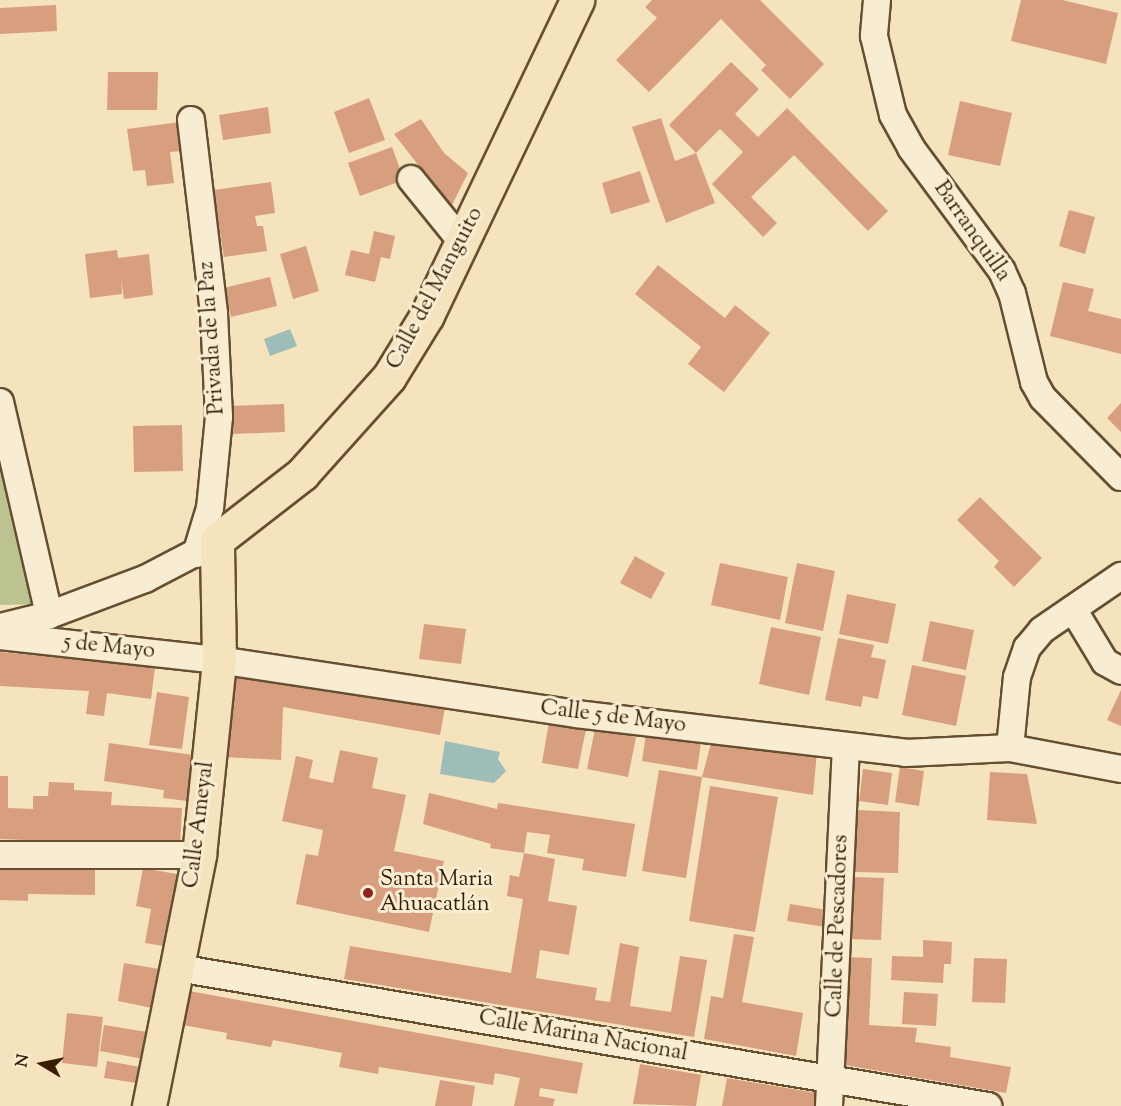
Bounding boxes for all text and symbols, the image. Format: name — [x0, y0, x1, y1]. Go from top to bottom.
street label: Barranquilla — [927, 177, 1015, 287]
street label: Calle del Manguito — [382, 203, 490, 375]
street label: Privada de la Paz — [194, 260, 232, 416]
street label: 5 de Mayo — [62, 630, 156, 666]
street label: Calle 5 de Mayo — [539, 696, 687, 740]
street label: Calle Ameyal — [179, 760, 221, 890]
street label: Calle de Pescadores — [823, 834, 855, 1018]
place label: Santa Maria Ahuacatlán — [380, 867, 493, 918]
marker: Santa Maria Ahuacatlán — [361, 886, 375, 900]
street label: Calle Marina Nacional — [477, 1006, 689, 1068]
north arrow — [12, 1034, 72, 1094]
text: N — [11, 1052, 36, 1069]

